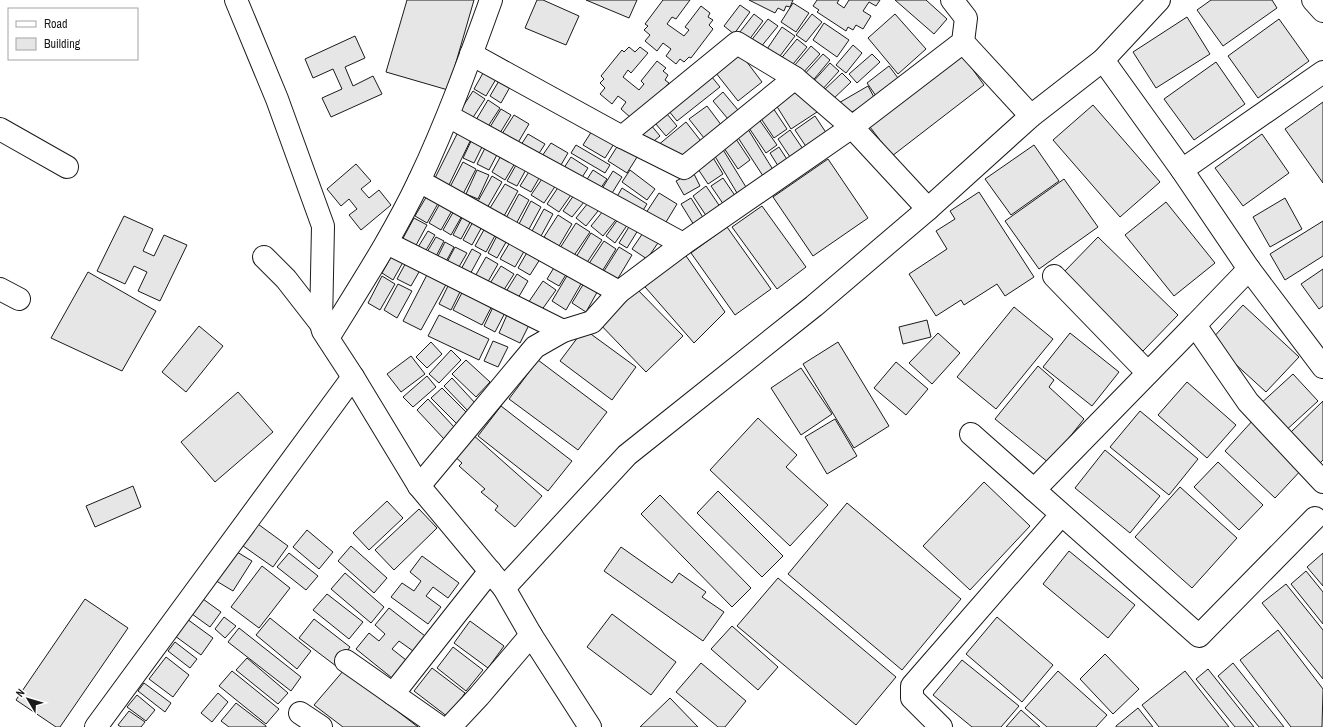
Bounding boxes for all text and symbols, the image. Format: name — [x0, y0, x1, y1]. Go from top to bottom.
legend — [8, 8, 138, 60]
text: Road — [44, 16, 68, 32]
text: Building — [44, 36, 81, 52]
north arrow — [8, 679, 48, 719]
text: N — [13, 686, 28, 700]

